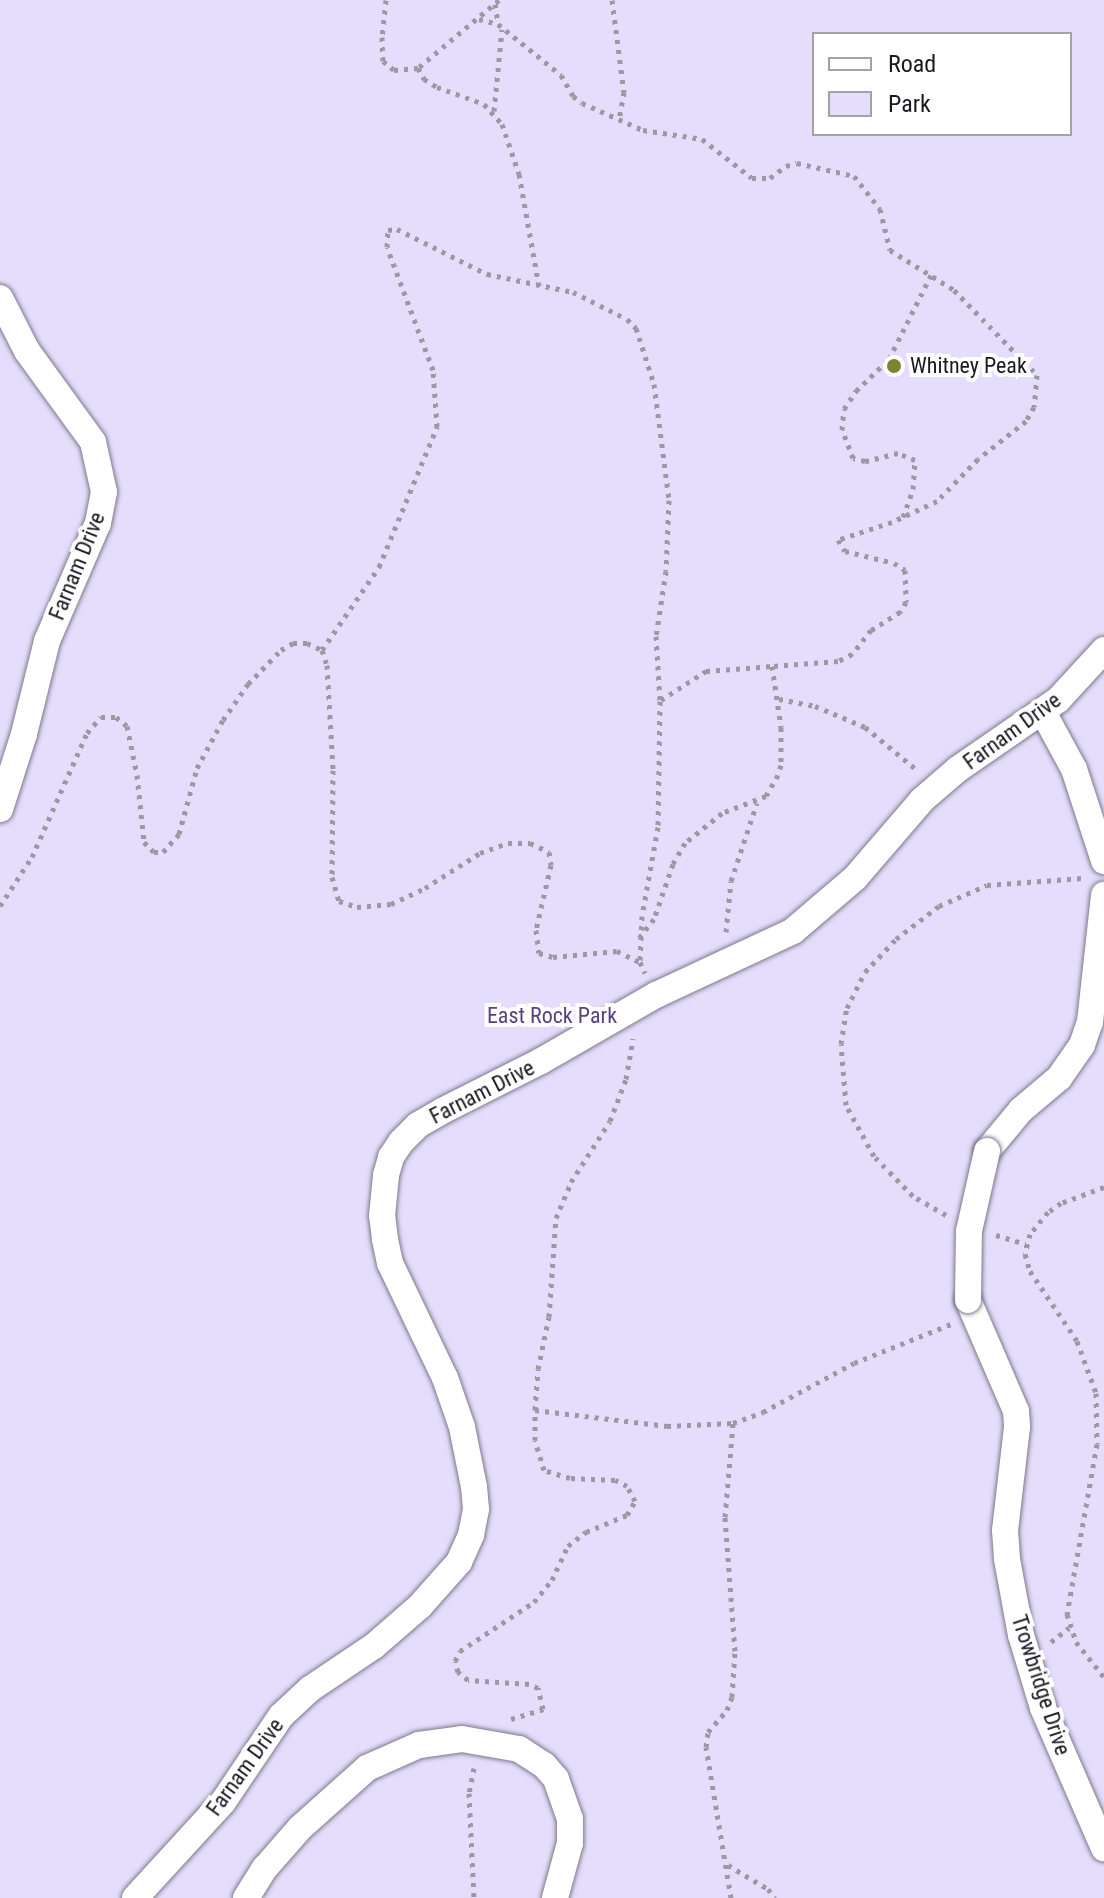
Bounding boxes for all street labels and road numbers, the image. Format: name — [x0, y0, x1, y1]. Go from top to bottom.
street label: Farnam Drive — [43, 508, 111, 624]
street label: Farnam Drive — [958, 687, 1066, 775]
street label: Farnam Drive — [425, 1054, 539, 1130]
street label: Trowbridge Drive — [1006, 1611, 1076, 1759]
street label: Farnam Drive — [201, 1713, 289, 1821]

